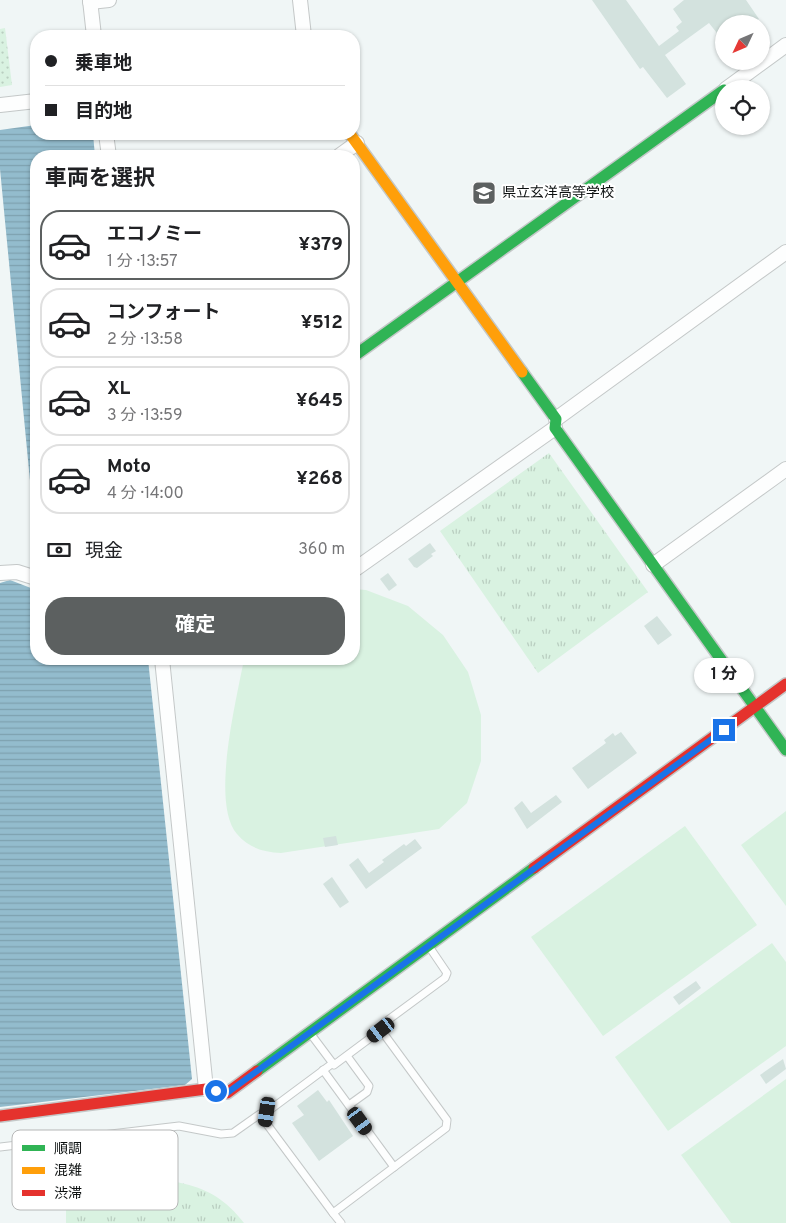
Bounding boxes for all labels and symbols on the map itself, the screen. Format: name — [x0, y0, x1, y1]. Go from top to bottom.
north arrow — [715, 15, 770, 70]
school or university icon: 県立玄洋高等学校 — [471, 180, 497, 206]
place label: 県立玄洋高等学校 — [502, 184, 614, 202]
callout: 1 分 — [694, 658, 754, 692]
route end — [713, 719, 735, 741]
car — [364, 1015, 397, 1045]
route start — [205, 1080, 227, 1102]
car — [257, 1096, 276, 1128]
car — [345, 1104, 374, 1138]
legend — [12, 1130, 178, 1210]
text: 順調 — [54, 1141, 82, 1158]
text: 混雑 — [54, 1162, 82, 1180]
text: 渋滞 — [54, 1186, 82, 1203]

